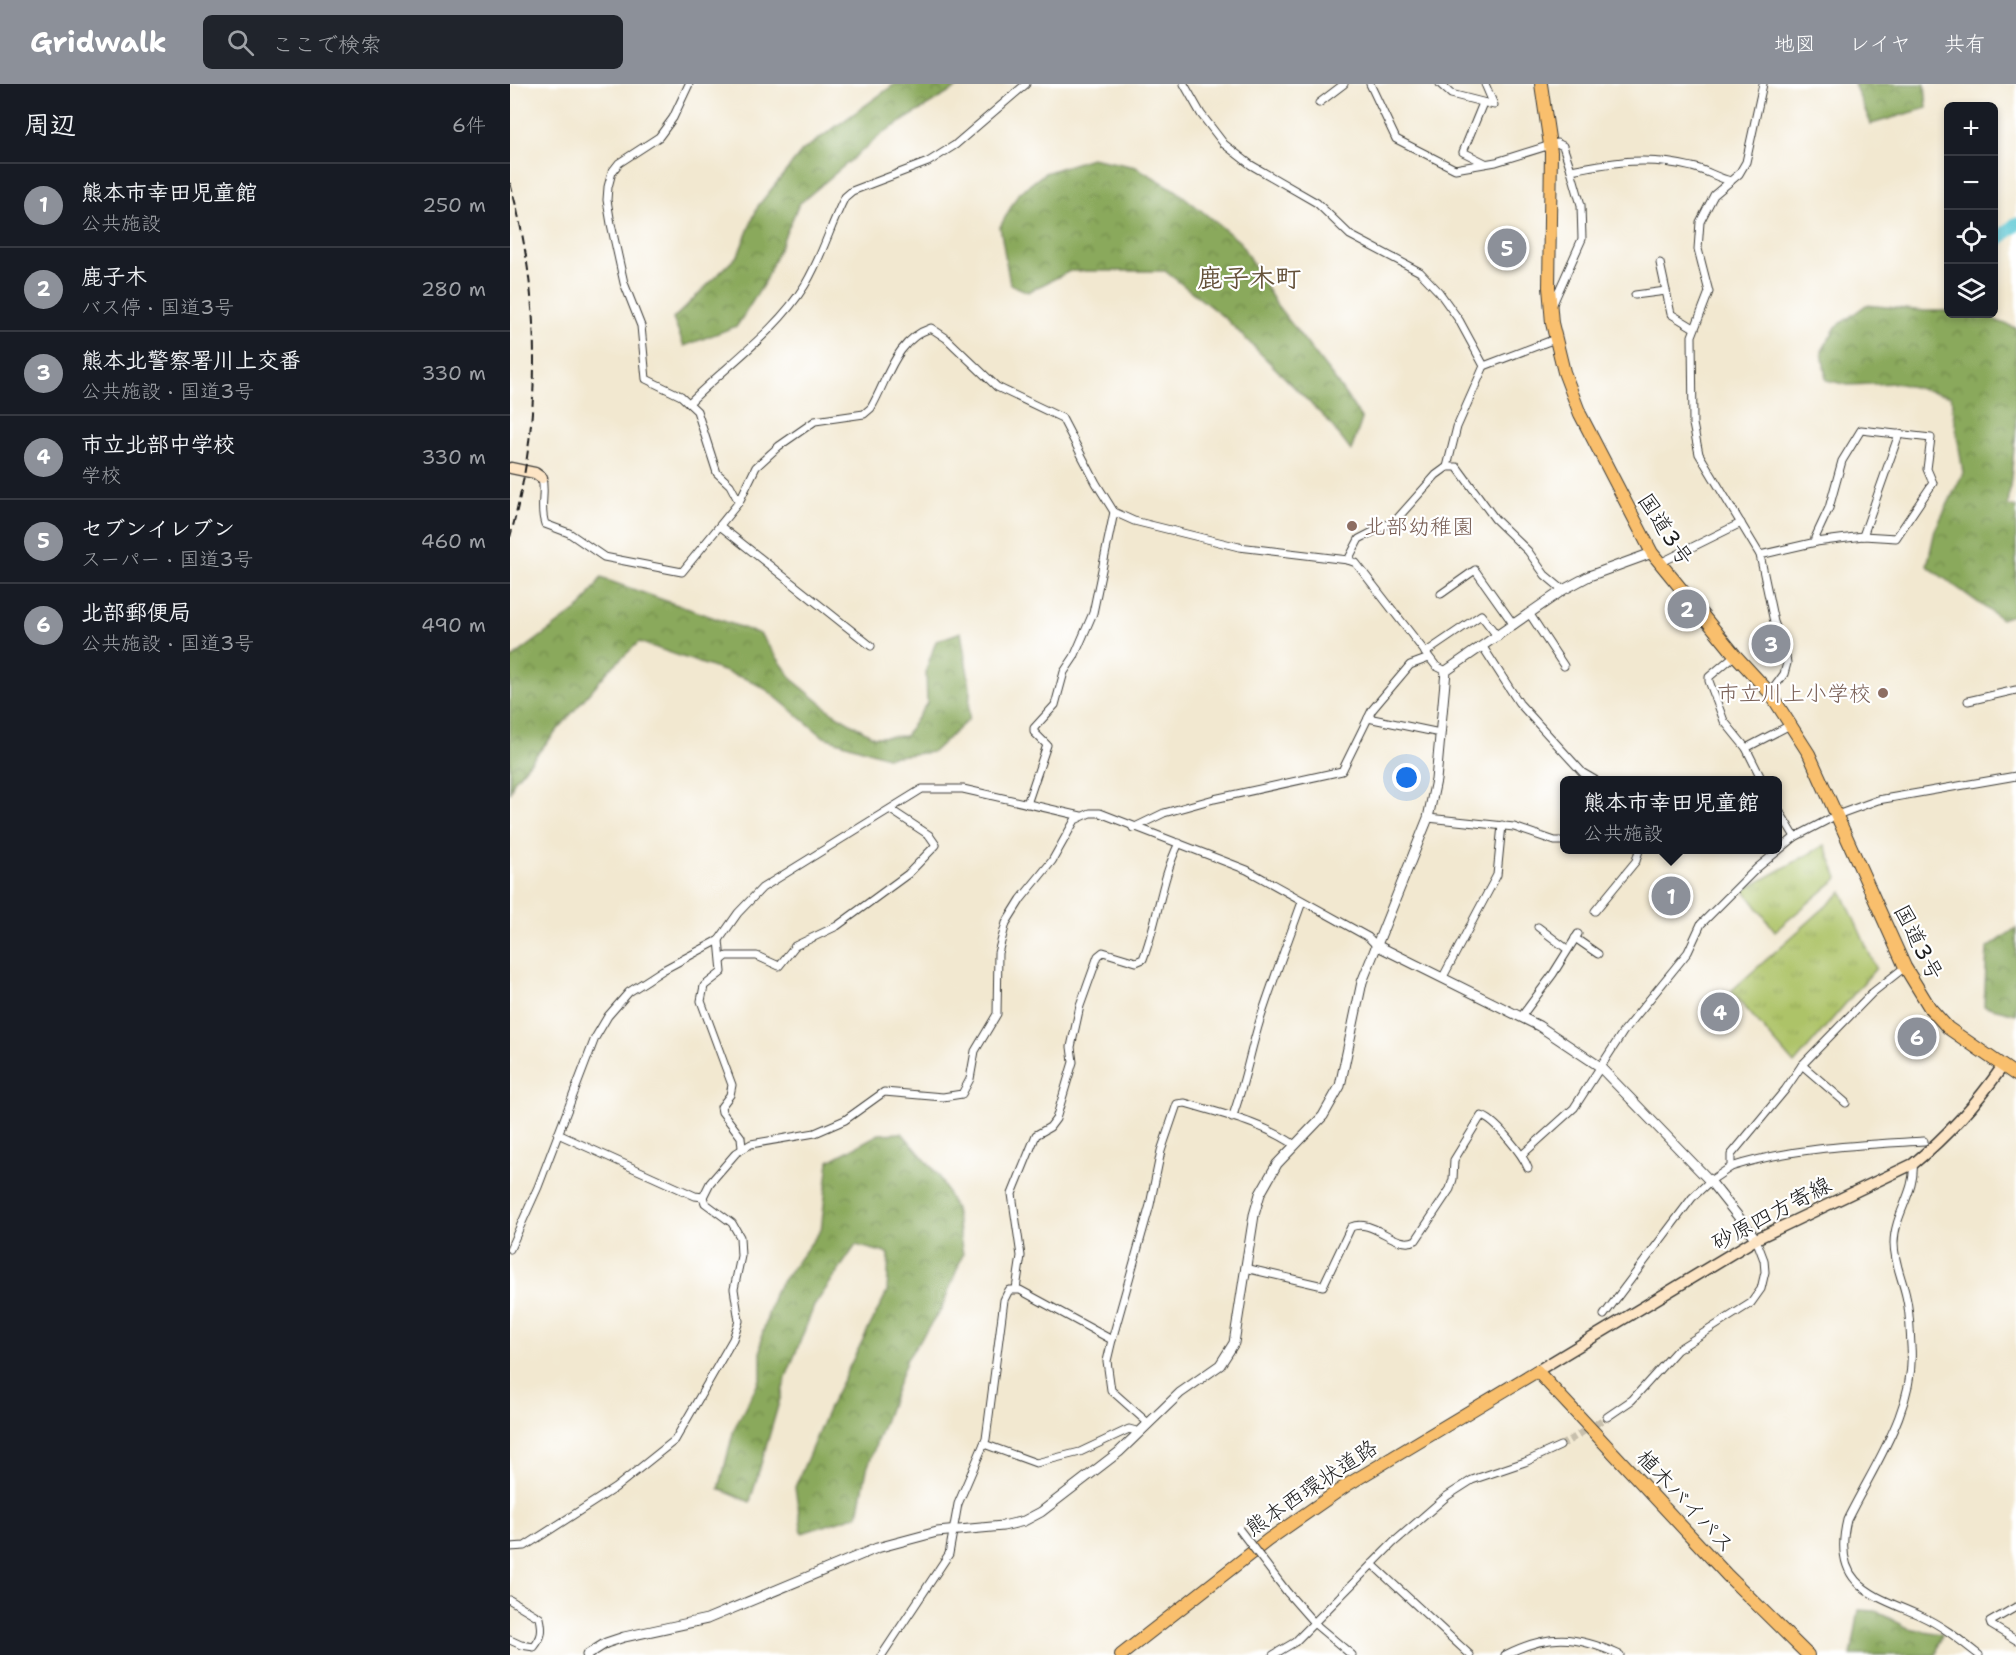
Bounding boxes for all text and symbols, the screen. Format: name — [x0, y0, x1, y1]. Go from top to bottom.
search box — [203, 15, 623, 69]
text: Gridwalk — [30, 23, 167, 61]
icon: search — [224, 26, 257, 59]
text: ここで検索 — [272, 30, 382, 59]
text: 地図 — [1774, 30, 1816, 58]
text: レイヤ — [1849, 30, 1911, 58]
text: 共有 — [1944, 30, 1986, 58]
map controls — [1944, 102, 1998, 318]
button: + — [1944, 102, 1998, 156]
text: 周辺 — [24, 107, 76, 142]
text: 6件 — [452, 112, 486, 138]
button: − — [1944, 156, 1998, 210]
text: 熊本市幸田児童館 — [81, 178, 257, 207]
text: 1 — [39, 192, 48, 218]
text: 250 m — [422, 192, 486, 218]
text: 公共施設 — [81, 210, 161, 236]
button: locate — [1944, 210, 1998, 264]
pin: 5 — [1488, 226, 1526, 270]
district label: 鹿子木町 — [1197, 260, 1301, 295]
text: 鹿子木 — [81, 262, 147, 291]
button: layers — [1944, 264, 1998, 318]
text: 2 — [37, 276, 51, 302]
text: 280 m — [421, 276, 486, 302]
text: バス停 · 国道3号 — [81, 294, 234, 320]
text: 熊本北警察署川上交番 — [81, 346, 301, 375]
text: 3 — [37, 360, 51, 386]
text: 330 m — [422, 360, 486, 386]
text: 公共施設 · 国道3号 — [81, 378, 254, 404]
text: 市立北部中学校 — [81, 430, 235, 459]
text: 4 — [37, 444, 51, 470]
text: 330 m — [422, 444, 486, 470]
text: 学校 — [81, 462, 121, 488]
street label: 国道3号 — [1631, 487, 1700, 571]
place label: 北部幼稚園 — [1364, 512, 1474, 541]
text: セブンイレブン — [81, 514, 235, 543]
marker: 北部幼稚園 — [1345, 519, 1359, 533]
text: 5 — [37, 528, 50, 554]
text: 460 m — [421, 528, 486, 554]
text: スーパー · 国道3号 — [81, 546, 253, 572]
pin: 2 — [1668, 586, 1706, 632]
text: 北部郵便局 — [81, 598, 191, 627]
text: 6 — [37, 612, 51, 638]
text: 490 m — [421, 612, 486, 638]
pin: 3 — [1752, 622, 1790, 666]
text: 公共施設 · 国道3号 — [81, 630, 254, 656]
place label: 市立川上小学校 — [1717, 679, 1871, 708]
marker: 市立川上小学校 — [1876, 686, 1890, 700]
your location — [1392, 763, 1421, 792]
popup — [1560, 776, 1782, 854]
text: 熊本市幸田児童館 — [1583, 788, 1759, 817]
text: 公共施設 — [1583, 820, 1663, 846]
pin: 1 — [1652, 874, 1690, 918]
street label: 国道3号 — [1887, 899, 1950, 985]
pin: 4 — [1700, 990, 1740, 1034]
pin: 6 — [1898, 1014, 1936, 1060]
street label: 砂原四方寄線 — [1706, 1170, 1836, 1257]
street label: 熊本西環状道路 — [1239, 1432, 1383, 1542]
street label: 植木バイパス — [1630, 1443, 1741, 1559]

